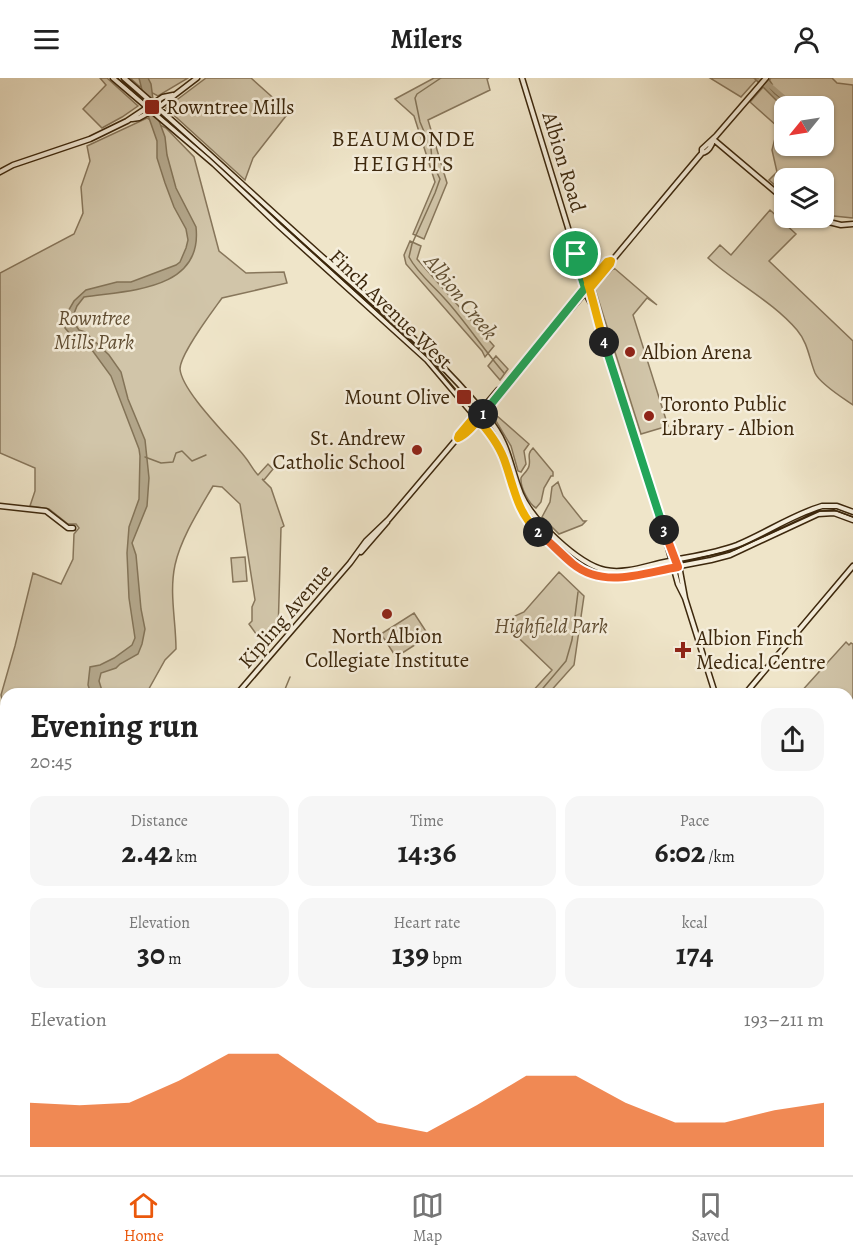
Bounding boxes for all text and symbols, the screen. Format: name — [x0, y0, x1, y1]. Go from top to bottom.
text: Milers — [390, 21, 463, 57]
icon: menu — [30, 23, 63, 56]
icon: person — [790, 23, 823, 56]
place label: Rowntree Mills — [166, 93, 295, 121]
north arrow — [774, 96, 834, 156]
map controls — [774, 96, 834, 228]
marker: Rowntree Mills — [143, 98, 161, 116]
street label: Albion Road — [535, 108, 593, 216]
district label: BEAUMONDE HEIGHTS — [331, 124, 477, 179]
button: layers — [774, 168, 834, 228]
pin — [550, 228, 601, 279]
icon: arrive — [559, 237, 592, 270]
street label: Finch Avenue West — [323, 243, 459, 375]
water label: Albion Creek — [416, 247, 505, 346]
park label: Rowntree Mills Park — [54, 304, 134, 356]
pin: 4 — [589, 327, 619, 357]
text: 4 — [600, 331, 608, 353]
place label: Albion Arena — [641, 338, 752, 366]
marker: Albion Arena — [623, 345, 637, 359]
place label: Mount Olive — [344, 383, 450, 411]
marker: Mount Olive — [455, 388, 473, 406]
place label: Toronto Public Library - Albion — [661, 390, 795, 442]
pin: 1 — [468, 399, 498, 429]
text: 1 — [480, 403, 486, 425]
marker: Toronto Public Library - Albion — [642, 409, 656, 423]
place label: St. Andrew Catholic School — [272, 424, 405, 476]
marker: St. Andrew Catholic School — [410, 443, 424, 457]
pin: 3 — [649, 515, 679, 545]
pin: 2 — [523, 517, 553, 547]
text: 3 — [661, 519, 667, 541]
text: 2 — [534, 521, 542, 543]
street label: Kipling Avenue — [232, 558, 338, 674]
marker: North Albion Collegiate Institute — [380, 607, 394, 621]
park label: Highfield Park — [494, 612, 608, 640]
place label: North Albion Collegiate Institute — [305, 622, 469, 674]
place label: Albion Finch Medical Centre — [695, 624, 826, 676]
marker: Albion Finch Medical Centre — [674, 641, 692, 659]
text: Evening run — [30, 703, 199, 748]
button: share — [761, 708, 824, 771]
text: 20:45 — [30, 748, 73, 775]
text: Distance — [131, 810, 188, 832]
text: Time — [410, 810, 444, 832]
text: Pace — [680, 810, 709, 832]
text: 2.42 — [121, 832, 173, 872]
text: 14:36 — [398, 832, 456, 872]
text: 6:02 — [654, 832, 705, 872]
text: km — [173, 846, 197, 868]
text: /km — [705, 846, 735, 868]
text: Elevation — [129, 912, 190, 934]
text: Heart rate — [394, 912, 460, 934]
text: kcal — [682, 912, 707, 934]
text: 30 — [137, 934, 165, 974]
text: 139 — [392, 934, 429, 974]
text: 174 — [676, 934, 713, 974]
text: m — [165, 948, 182, 970]
text: bpm — [429, 948, 462, 970]
text: Elevation — [30, 1006, 107, 1033]
text: 193–211 m — [744, 1006, 824, 1033]
tab: Home — [124, 1189, 164, 1247]
tab: Map — [411, 1189, 444, 1247]
tab: Saved — [691, 1189, 729, 1247]

